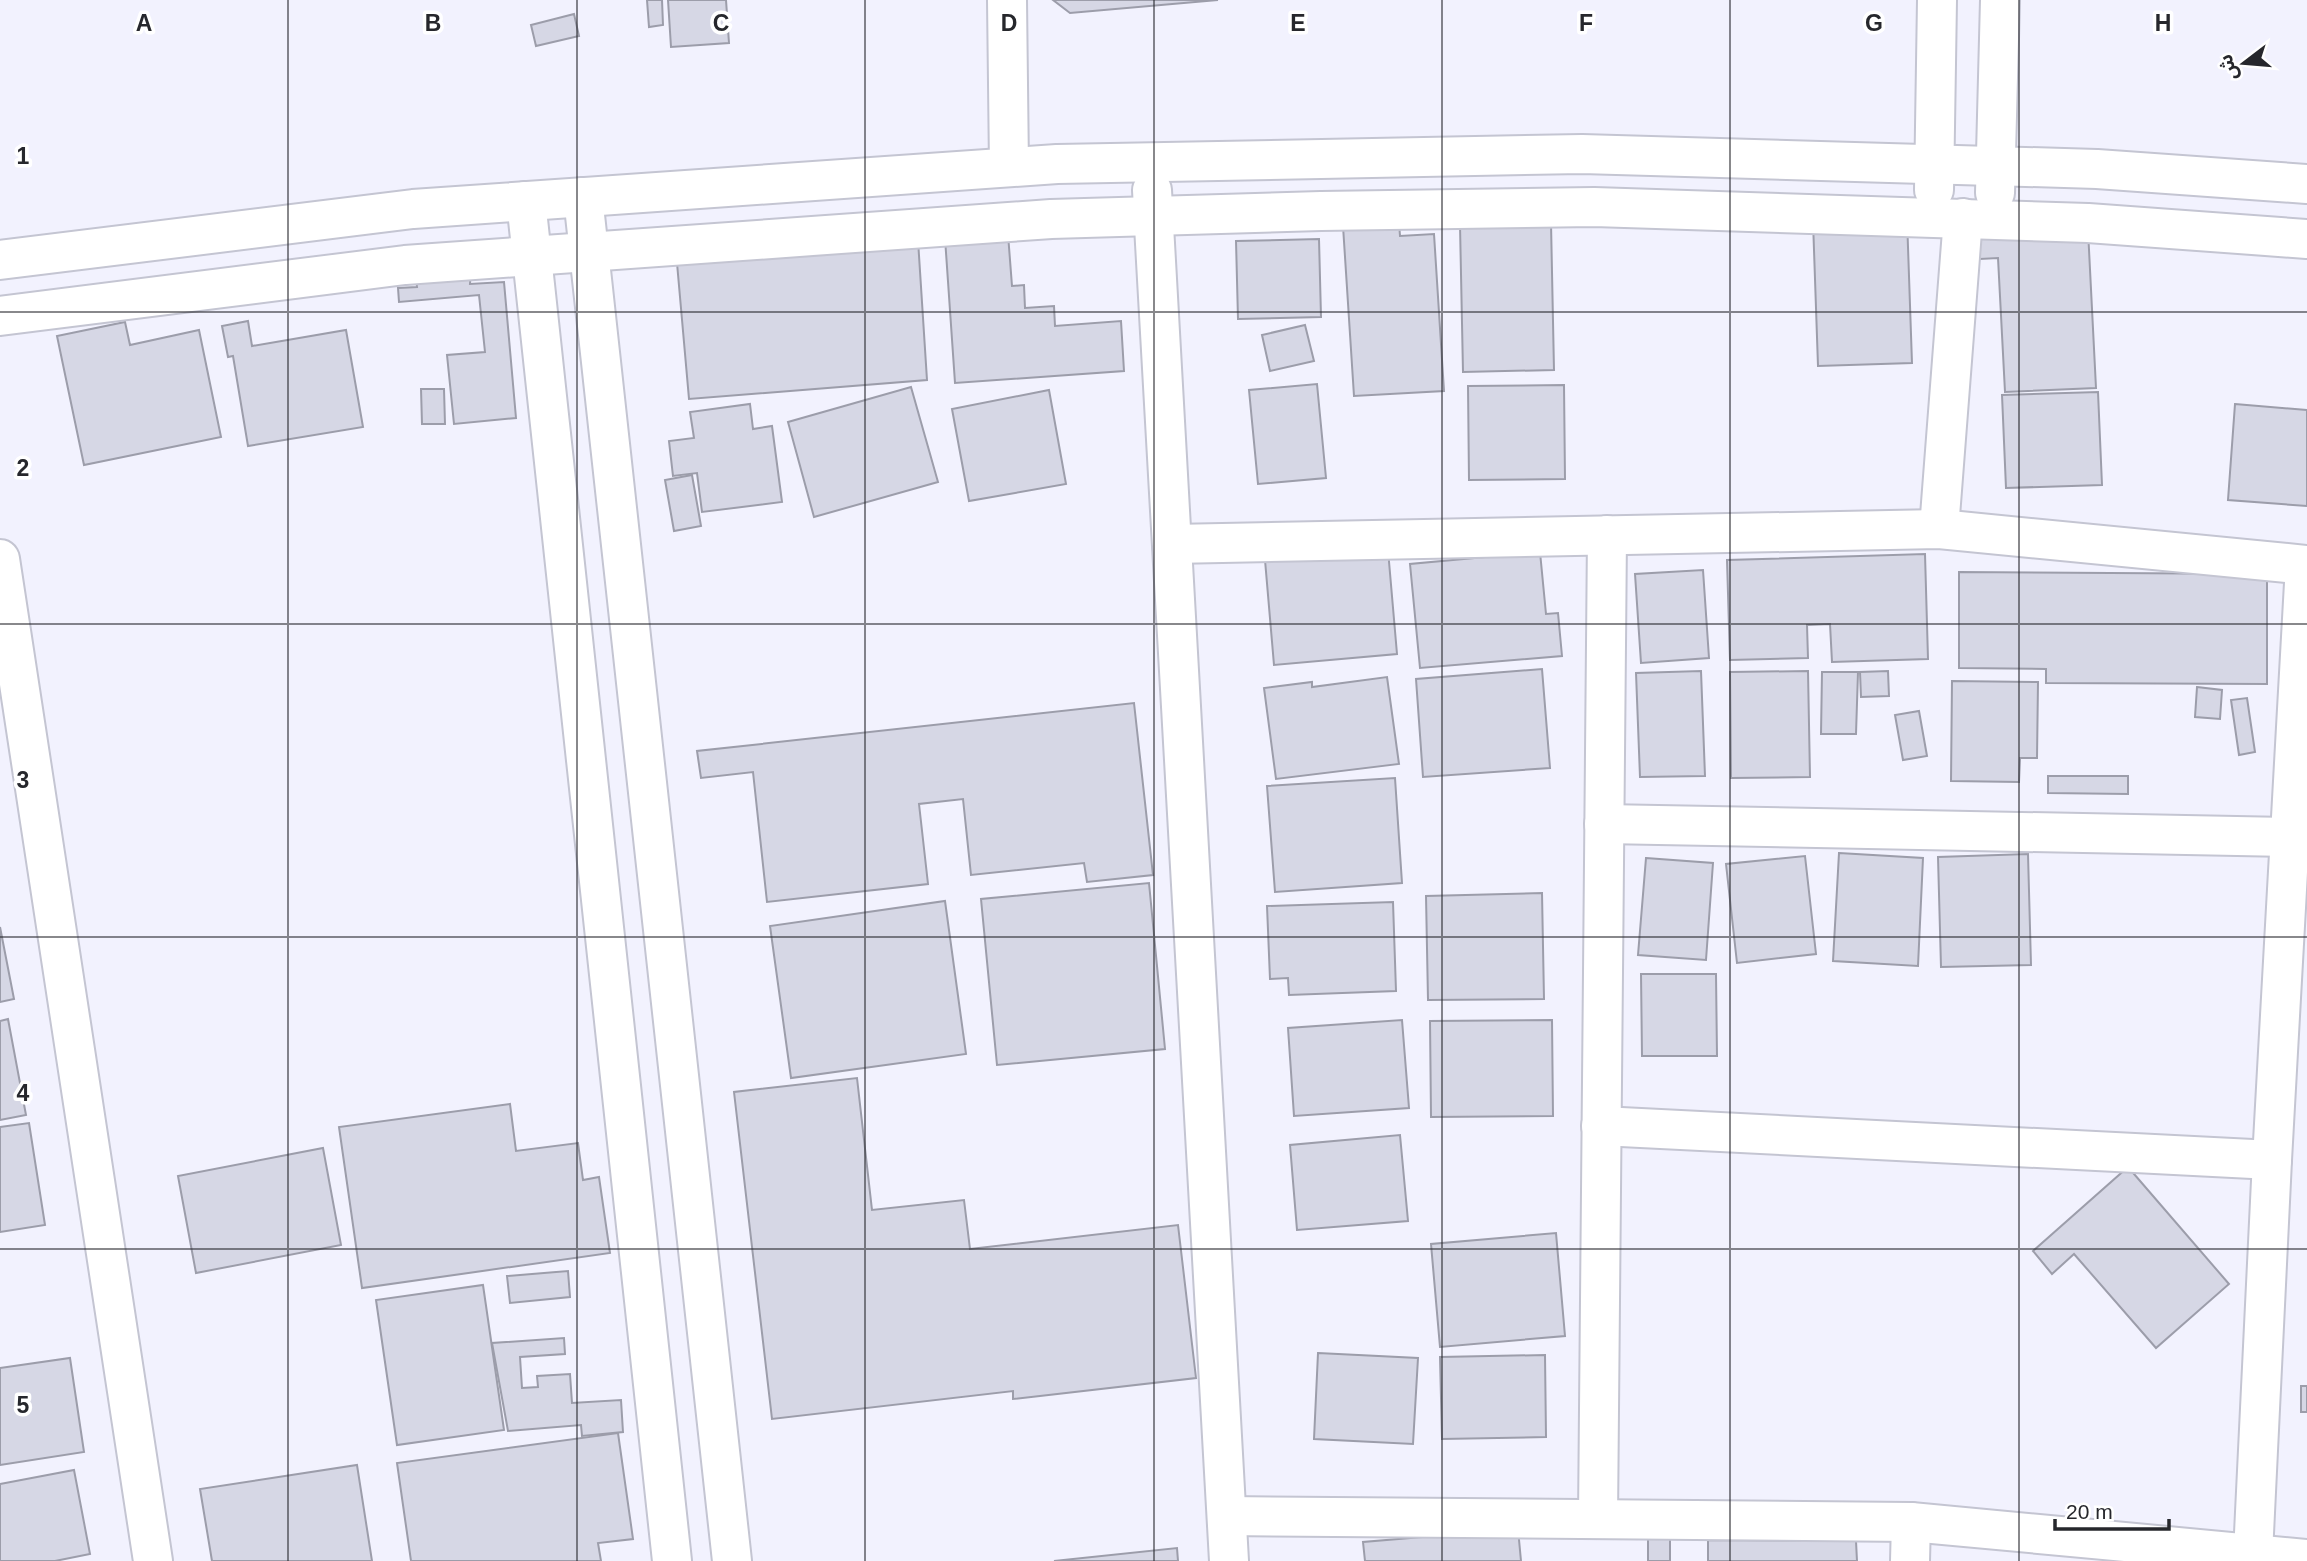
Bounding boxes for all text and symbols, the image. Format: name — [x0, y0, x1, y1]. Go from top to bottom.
text: A — [136, 10, 152, 36]
text: B — [425, 10, 441, 36]
text: C — [713, 10, 729, 36]
text: D — [1001, 10, 1017, 36]
text: E — [1290, 10, 1306, 36]
text: F — [1579, 10, 1593, 36]
text: G — [1865, 10, 1883, 36]
text: H — [2155, 10, 2171, 36]
north arrow — [2209, 28, 2279, 98]
text: ش — [2214, 52, 2242, 83]
text: 1 — [17, 143, 30, 169]
text: 2 — [17, 455, 29, 481]
text: 3 — [17, 767, 29, 793]
text: 4 — [17, 1080, 30, 1106]
text: 5 — [17, 1392, 30, 1418]
scale bar — [2055, 1488, 2169, 1532]
text: 20 m — [2066, 1500, 2113, 1523]

